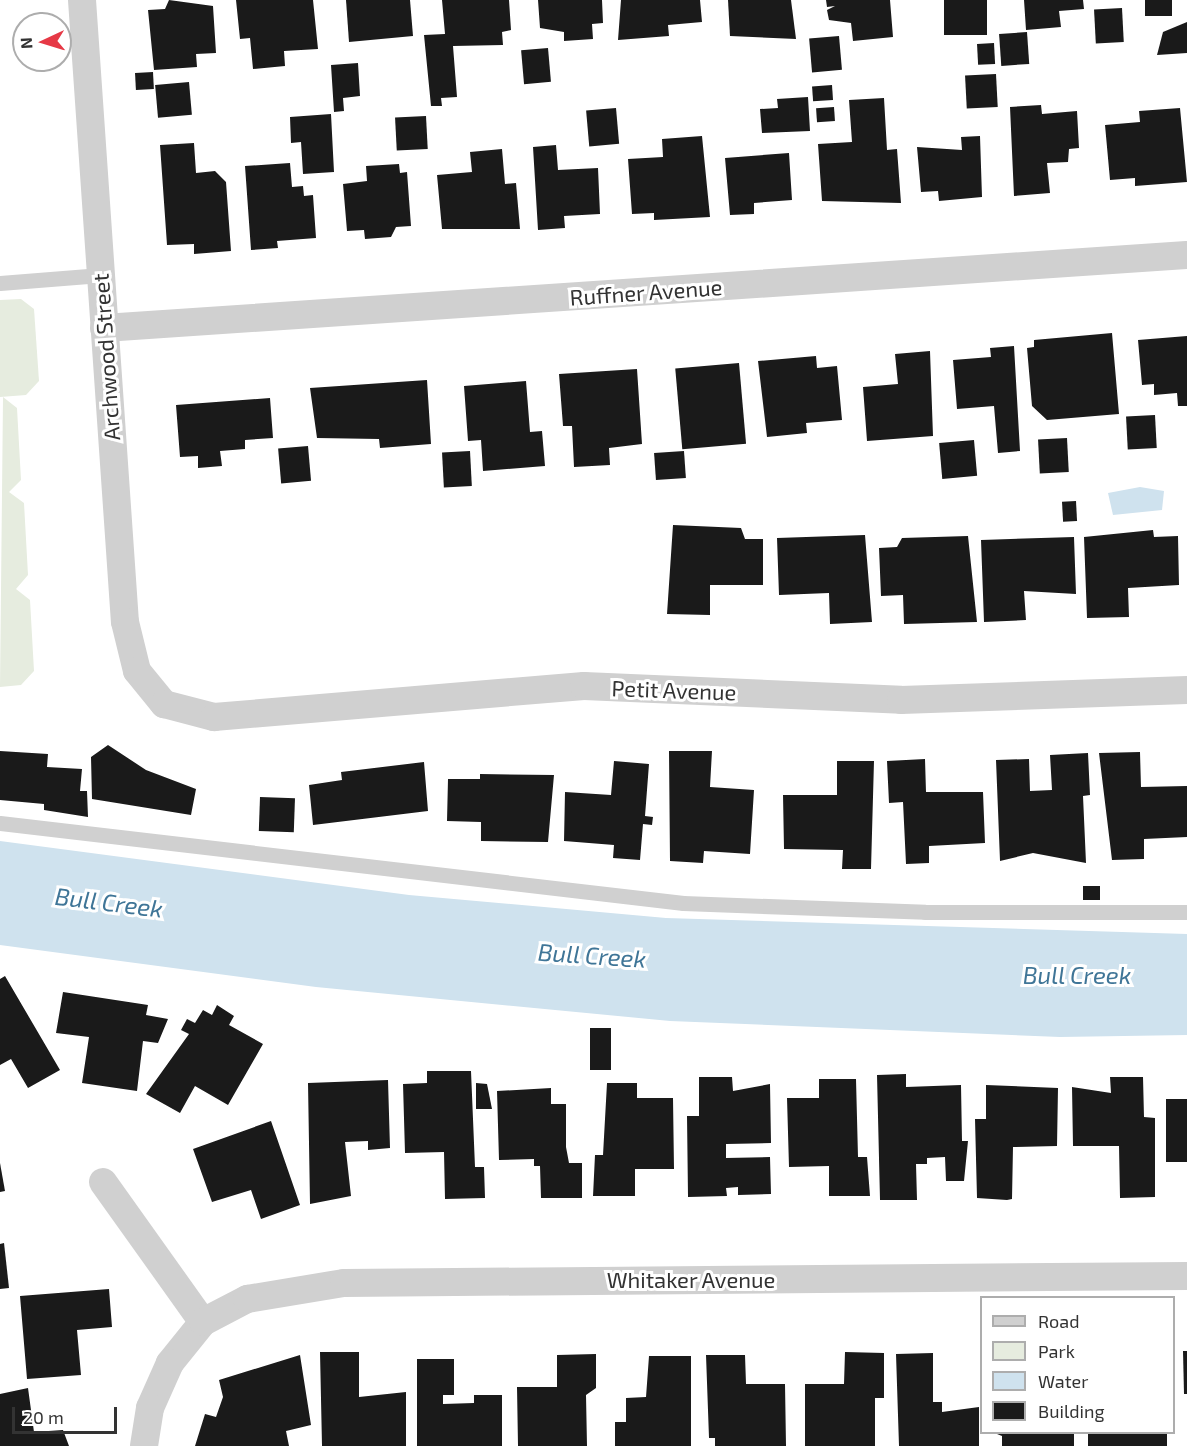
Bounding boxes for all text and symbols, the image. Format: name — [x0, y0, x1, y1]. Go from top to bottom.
north arrow — [12, 12, 72, 72]
text: N — [16, 37, 35, 50]
street label: Archwood Street — [87, 273, 125, 441]
street label: Ruffner Avenue — [568, 273, 724, 311]
street label: Petit Avenue — [611, 675, 737, 705]
water label: Bull Creek — [53, 881, 165, 923]
water label: Bull Creek — [537, 937, 647, 973]
water label: Bull Creek — [1022, 961, 1132, 989]
street label: Whitaker Avenue — [606, 1267, 776, 1293]
legend — [980, 1296, 1175, 1434]
text: Road — [1038, 1310, 1079, 1332]
text: Park — [1038, 1340, 1075, 1362]
text: Water — [1038, 1370, 1088, 1392]
scale bar — [15, 1395, 120, 1433]
text: Building — [1038, 1400, 1105, 1422]
text: 20 m — [23, 1406, 64, 1428]

